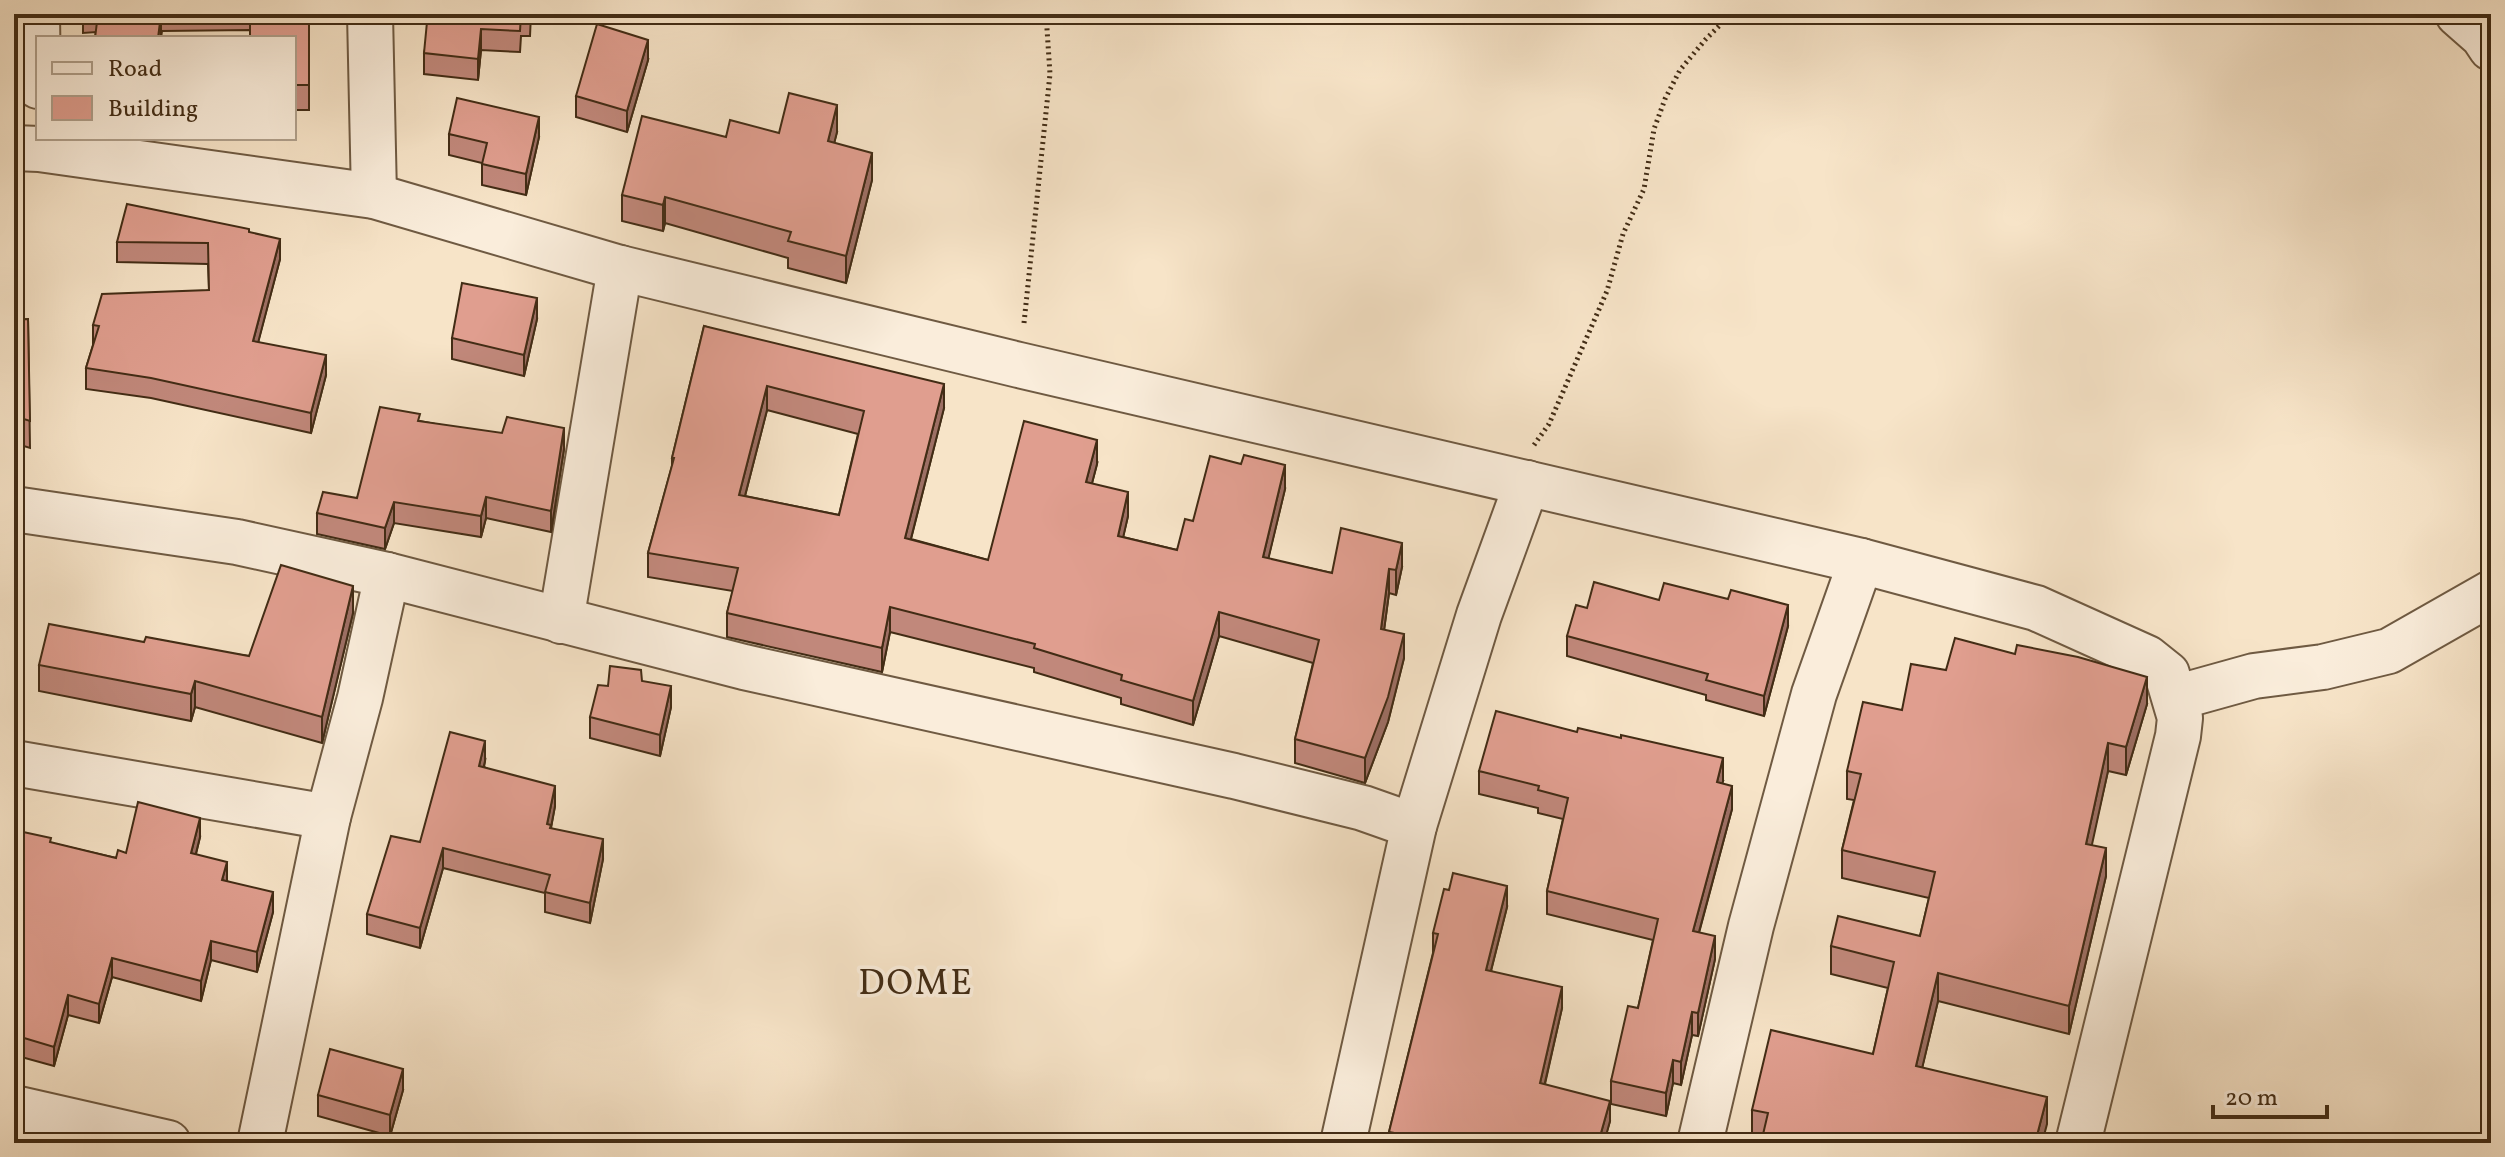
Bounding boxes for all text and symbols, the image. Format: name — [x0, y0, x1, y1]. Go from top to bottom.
legend — [36, 36, 296, 140]
text: Road — [108, 53, 162, 87]
text: Building — [108, 93, 198, 127]
district label: DOME — [858, 960, 974, 1010]
scale bar — [2213, 1069, 2327, 1119]
text: 20 m — [2225, 1082, 2278, 1116]

